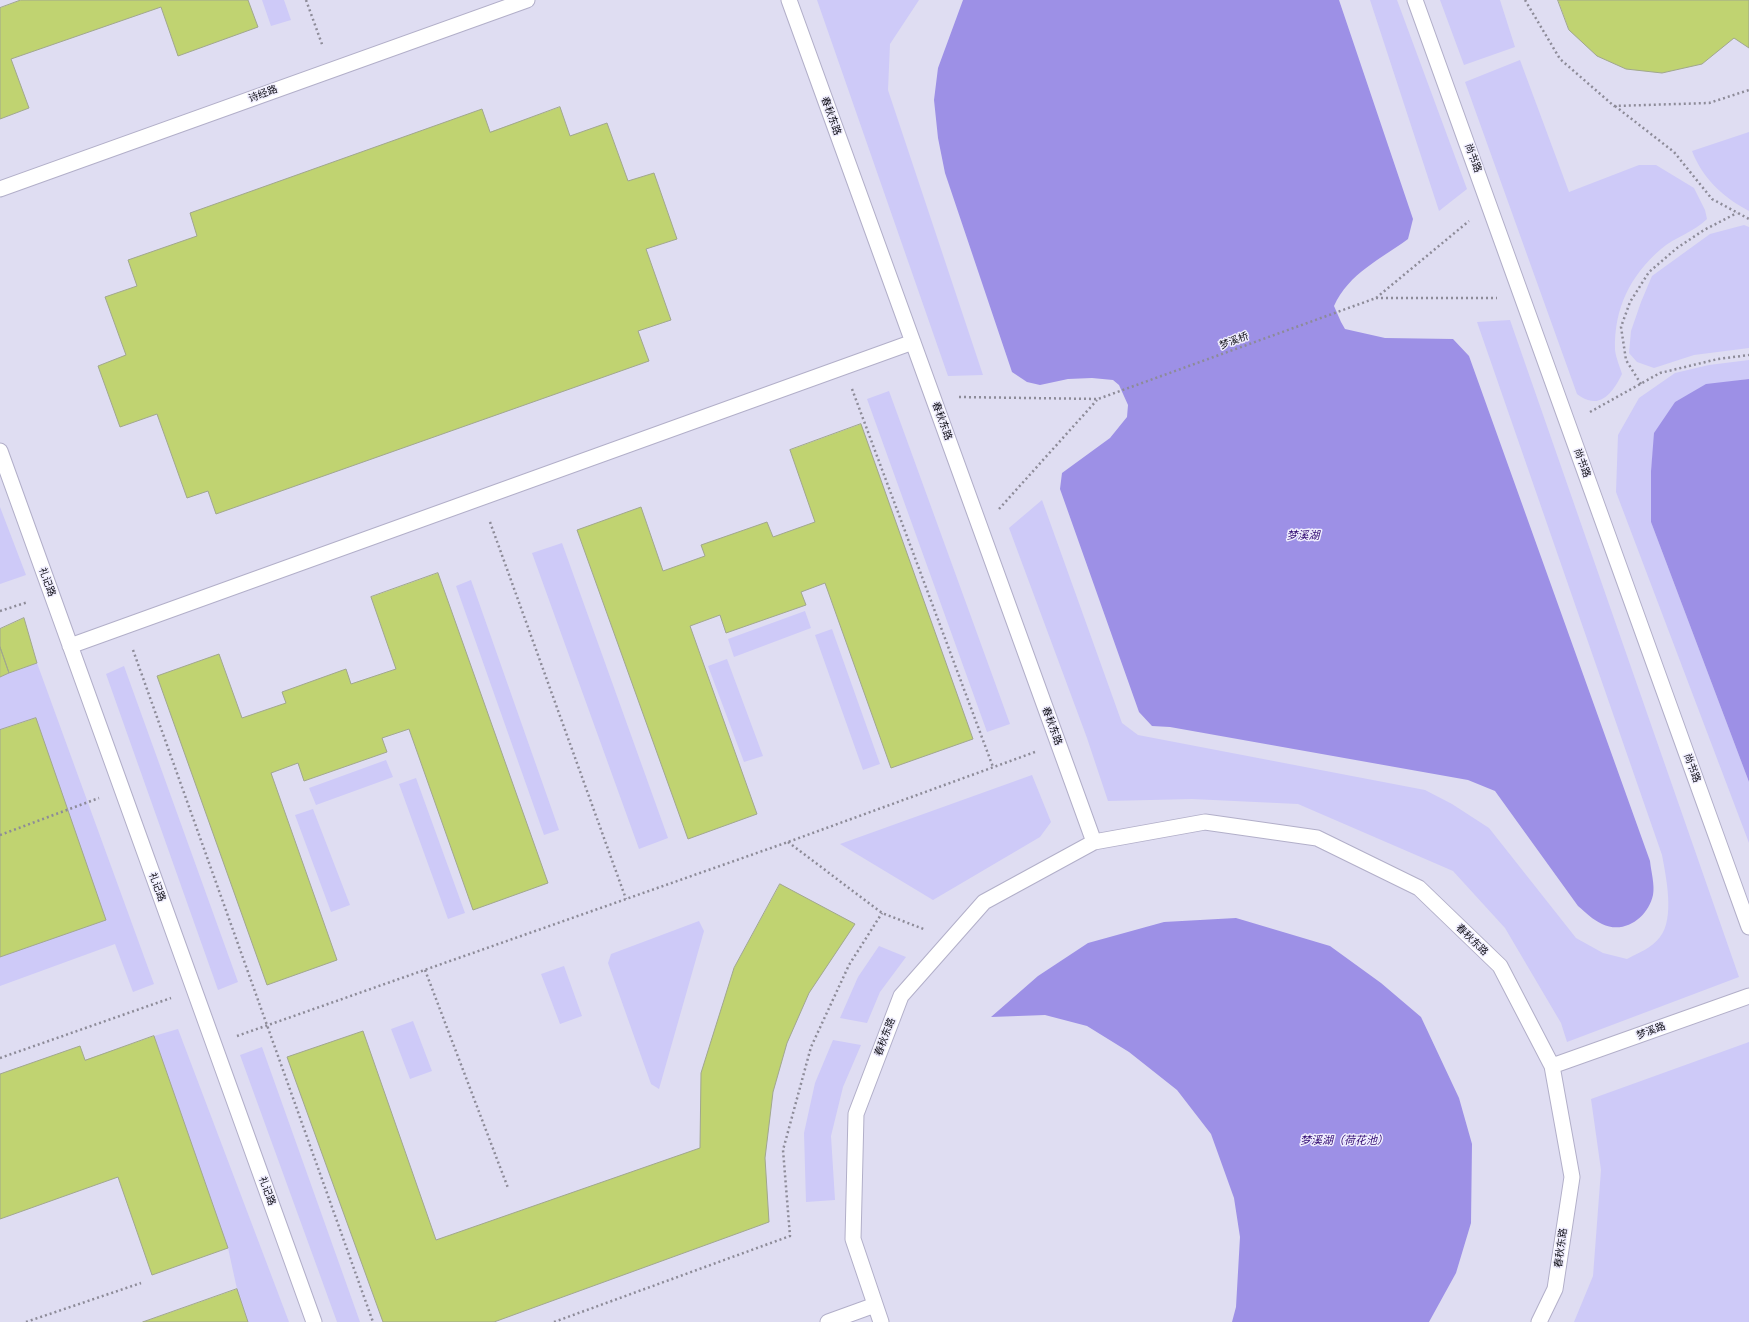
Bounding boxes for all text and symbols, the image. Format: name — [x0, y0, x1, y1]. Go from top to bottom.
street label: 诗经路 — [247, 83, 279, 105]
street label: 春秋东路 — [819, 95, 843, 137]
street label: 尚书路 — [1462, 142, 1484, 174]
street label: 梦溪桥 — [1218, 330, 1250, 352]
street label: 春秋东路 — [930, 400, 954, 442]
street label: 尚书路 — [1571, 447, 1593, 479]
water label: 梦溪湖 — [1287, 529, 1319, 543]
street label: 礼记路 — [36, 566, 58, 598]
street label: 春秋东路 — [1040, 705, 1064, 747]
street label: 尚书路 — [1681, 752, 1703, 784]
street label: 礼记路 — [146, 871, 168, 903]
street label: 春秋东路 — [1453, 922, 1491, 958]
street label: 春秋东路 — [872, 1016, 898, 1058]
street label: 梦溪路 — [1635, 1020, 1667, 1042]
water label: 梦溪湖（荷花池） — [1300, 1134, 1388, 1148]
street label: 礼记路 — [256, 1175, 278, 1207]
street label: 春秋东路 — [1552, 1227, 1570, 1269]

